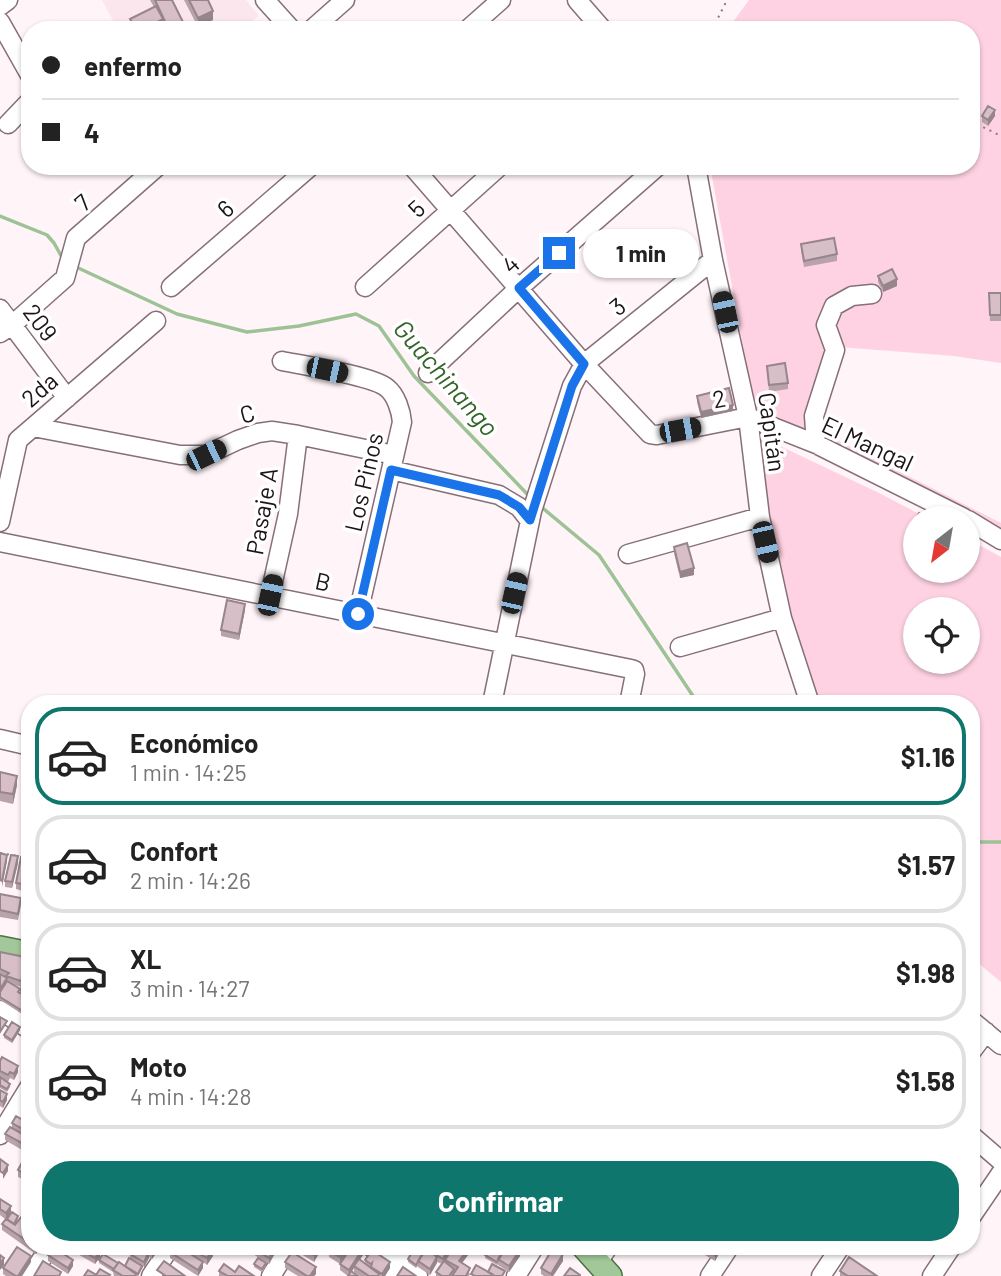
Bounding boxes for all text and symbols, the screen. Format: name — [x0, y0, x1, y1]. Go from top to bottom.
text: enfermo — [84, 50, 182, 81]
text: 4 — [84, 117, 100, 148]
street label: 7 — [68, 187, 96, 217]
street label: 6 — [211, 193, 239, 223]
street label: 5 — [402, 193, 430, 223]
callout: 1 min — [584, 229, 699, 278]
route end — [543, 237, 575, 269]
text: 1 min — [616, 239, 666, 267]
street label: 4 — [495, 249, 525, 279]
car — [711, 289, 740, 335]
street label: 3 — [603, 291, 631, 321]
street label: 209 — [18, 298, 64, 346]
water label: Guachinango — [388, 312, 506, 442]
car — [305, 355, 350, 385]
street label: 2da — [15, 366, 63, 412]
street label: 2 — [710, 383, 728, 413]
street label: Capitán — [753, 390, 793, 474]
street label: C — [236, 397, 258, 429]
street label: El Mangal — [818, 409, 918, 477]
car — [658, 416, 703, 444]
street label: Los Pinos — [338, 430, 388, 534]
car — [183, 436, 230, 474]
street label: Pasaje A — [239, 465, 283, 557]
north arrow — [903, 506, 980, 583]
map controls — [903, 506, 980, 674]
car — [751, 519, 780, 565]
street label: B — [313, 565, 333, 597]
car — [500, 570, 529, 616]
car — [256, 572, 285, 618]
button: locate — [903, 597, 980, 674]
route start — [342, 598, 374, 630]
icon: car — [46, 725, 109, 788]
text: Económico — [130, 727, 259, 758]
text: $1.16 — [901, 741, 955, 772]
text: 1 min · 14:25 — [130, 758, 247, 786]
icon: car — [46, 833, 109, 896]
text: Confort — [130, 835, 218, 866]
text: $1.57 — [897, 849, 955, 880]
text: 2 min · 14:26 — [130, 866, 251, 894]
icon: car — [46, 941, 109, 1004]
text: XL — [130, 943, 161, 974]
text: $1.98 — [896, 957, 955, 988]
text: 3 min · 14:27 — [130, 974, 250, 1002]
icon: car — [46, 1049, 109, 1112]
text: Moto — [130, 1051, 187, 1082]
text: $1.58 — [896, 1065, 955, 1096]
text: 4 min · 14:28 — [130, 1082, 251, 1110]
button: Confirmar — [42, 1161, 959, 1241]

